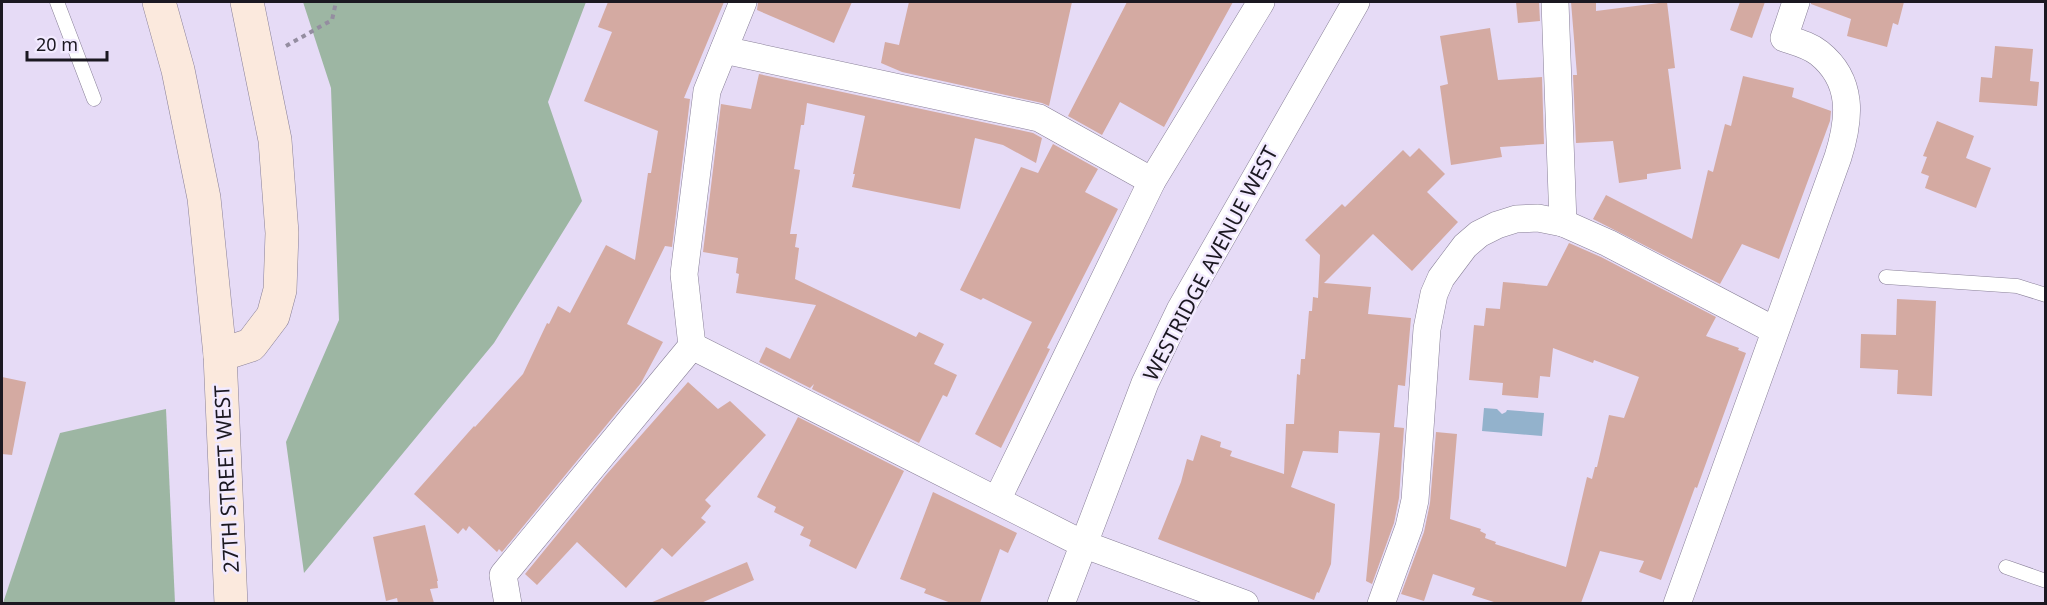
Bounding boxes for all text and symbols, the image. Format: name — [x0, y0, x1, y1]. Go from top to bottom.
scale bar — [27, 24, 106, 62]
text: 20 m — [36, 32, 78, 56]
street label: WESTRIDGE AVENUE WEST — [1136, 140, 1284, 385]
street label: 27TH STREET WEST — [207, 384, 245, 574]

